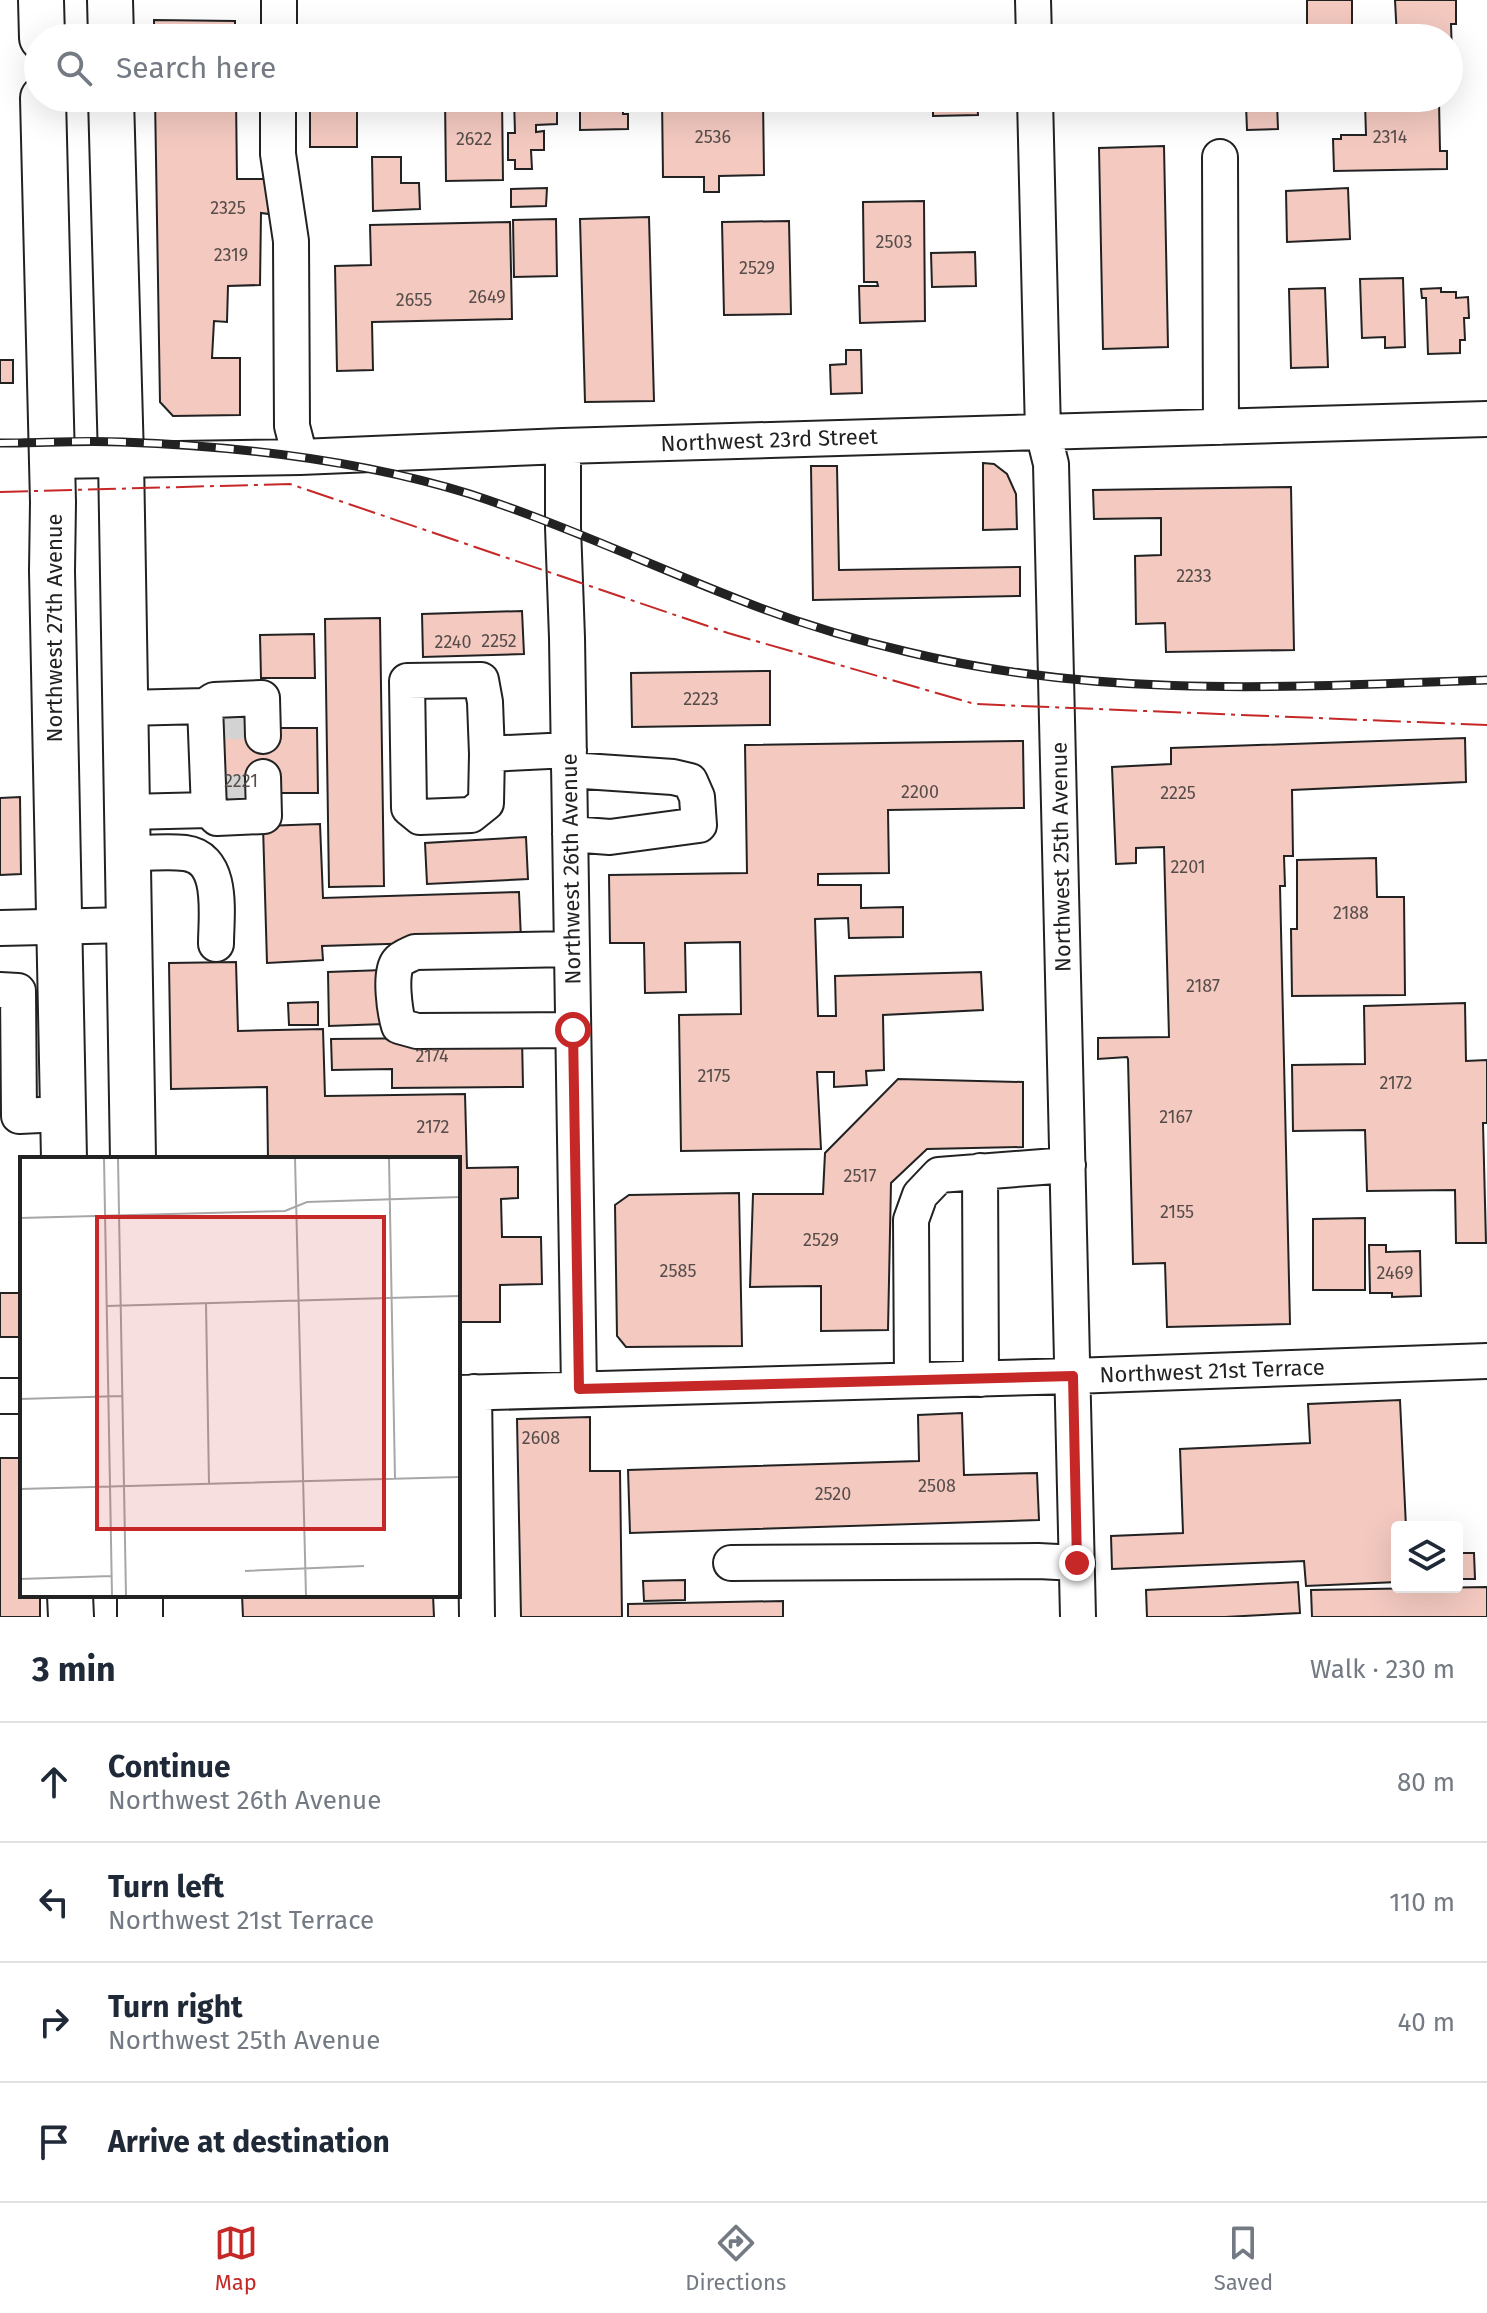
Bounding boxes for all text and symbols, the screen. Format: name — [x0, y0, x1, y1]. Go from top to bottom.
search box — [24, 24, 1463, 112]
icon: search — [52, 46, 96, 90]
text: Search here — [116, 50, 276, 86]
house number: 2536 — [695, 126, 731, 148]
house number: 2314 — [1373, 126, 1408, 148]
house number: 2622 — [456, 128, 492, 150]
house number: 2325 — [210, 197, 246, 219]
house number: 2503 — [876, 231, 912, 253]
house number: 2319 — [214, 244, 248, 266]
house number: 2529 — [739, 257, 775, 279]
house number: 2649 — [468, 286, 506, 308]
house number: 2655 — [396, 289, 432, 311]
street label: Northwest 23rd Street — [660, 423, 878, 457]
street label: Northwest 27th Avenue — [41, 513, 68, 743]
house number: 2233 — [1176, 565, 1212, 587]
house number: 2252 — [481, 630, 517, 652]
house number: 2240 — [435, 631, 471, 653]
house number: 2223 — [683, 688, 719, 710]
street label: Northwest 25th Avenue — [1045, 742, 1077, 972]
street label: Northwest 26th Avenue — [555, 753, 587, 985]
house number: 2221 — [224, 770, 258, 792]
house number: 2200 — [901, 781, 939, 803]
house number: 2225 — [1160, 782, 1196, 804]
house number: 2201 — [1170, 856, 1206, 878]
house number: 2188 — [1333, 902, 1369, 924]
house number: 2187 — [1186, 975, 1220, 997]
route start — [555, 1012, 591, 1048]
house number: 2174 — [415, 1045, 449, 1067]
house number: 2175 — [698, 1065, 731, 1087]
house number: 2172 — [1380, 1072, 1413, 1094]
house number: 2167 — [1159, 1106, 1193, 1128]
house number: 2172 — [417, 1116, 450, 1138]
inset map — [20, 1157, 460, 1597]
house number: 2517 — [844, 1165, 876, 1187]
house number: 2155 — [1160, 1201, 1194, 1223]
house number: 2529 — [803, 1229, 839, 1251]
house number: 2585 — [660, 1260, 696, 1282]
house number: 2469 — [1377, 1262, 1413, 1284]
street label: Northwest 21st Terrace — [1099, 1354, 1325, 1388]
house number: 2608 — [522, 1427, 560, 1449]
house number: 2508 — [918, 1475, 956, 1497]
house number: 2520 — [815, 1483, 851, 1505]
map controls — [1391, 1521, 1463, 1593]
button: layers — [1391, 1521, 1463, 1593]
route end — [1059, 1545, 1095, 1581]
text: 3 min — [32, 1649, 116, 1690]
text: Walk · 230 m — [1310, 1654, 1455, 1685]
text: Continue — [108, 1749, 231, 1785]
icon: ahead — [32, 1760, 76, 1804]
text: 80 m — [1397, 1767, 1455, 1798]
text: Northwest 26th Avenue — [108, 1785, 381, 1816]
text: Turn left — [108, 1869, 224, 1905]
icon: left — [32, 1880, 76, 1924]
text: 110 m — [1389, 1887, 1455, 1918]
text: Northwest 21st Terrace — [108, 1905, 374, 1936]
text: Turn right — [108, 1989, 243, 2025]
icon: right — [32, 2000, 76, 2044]
text: 40 m — [1397, 2007, 1455, 2038]
text: Northwest 25th Avenue — [108, 2025, 380, 2056]
icon: arrive — [32, 2120, 76, 2164]
text: Arrive at destination — [108, 2124, 390, 2160]
tab: Map — [214, 2221, 258, 2296]
tab: Directions — [685, 2221, 786, 2296]
tab: Saved — [1214, 2221, 1273, 2296]

